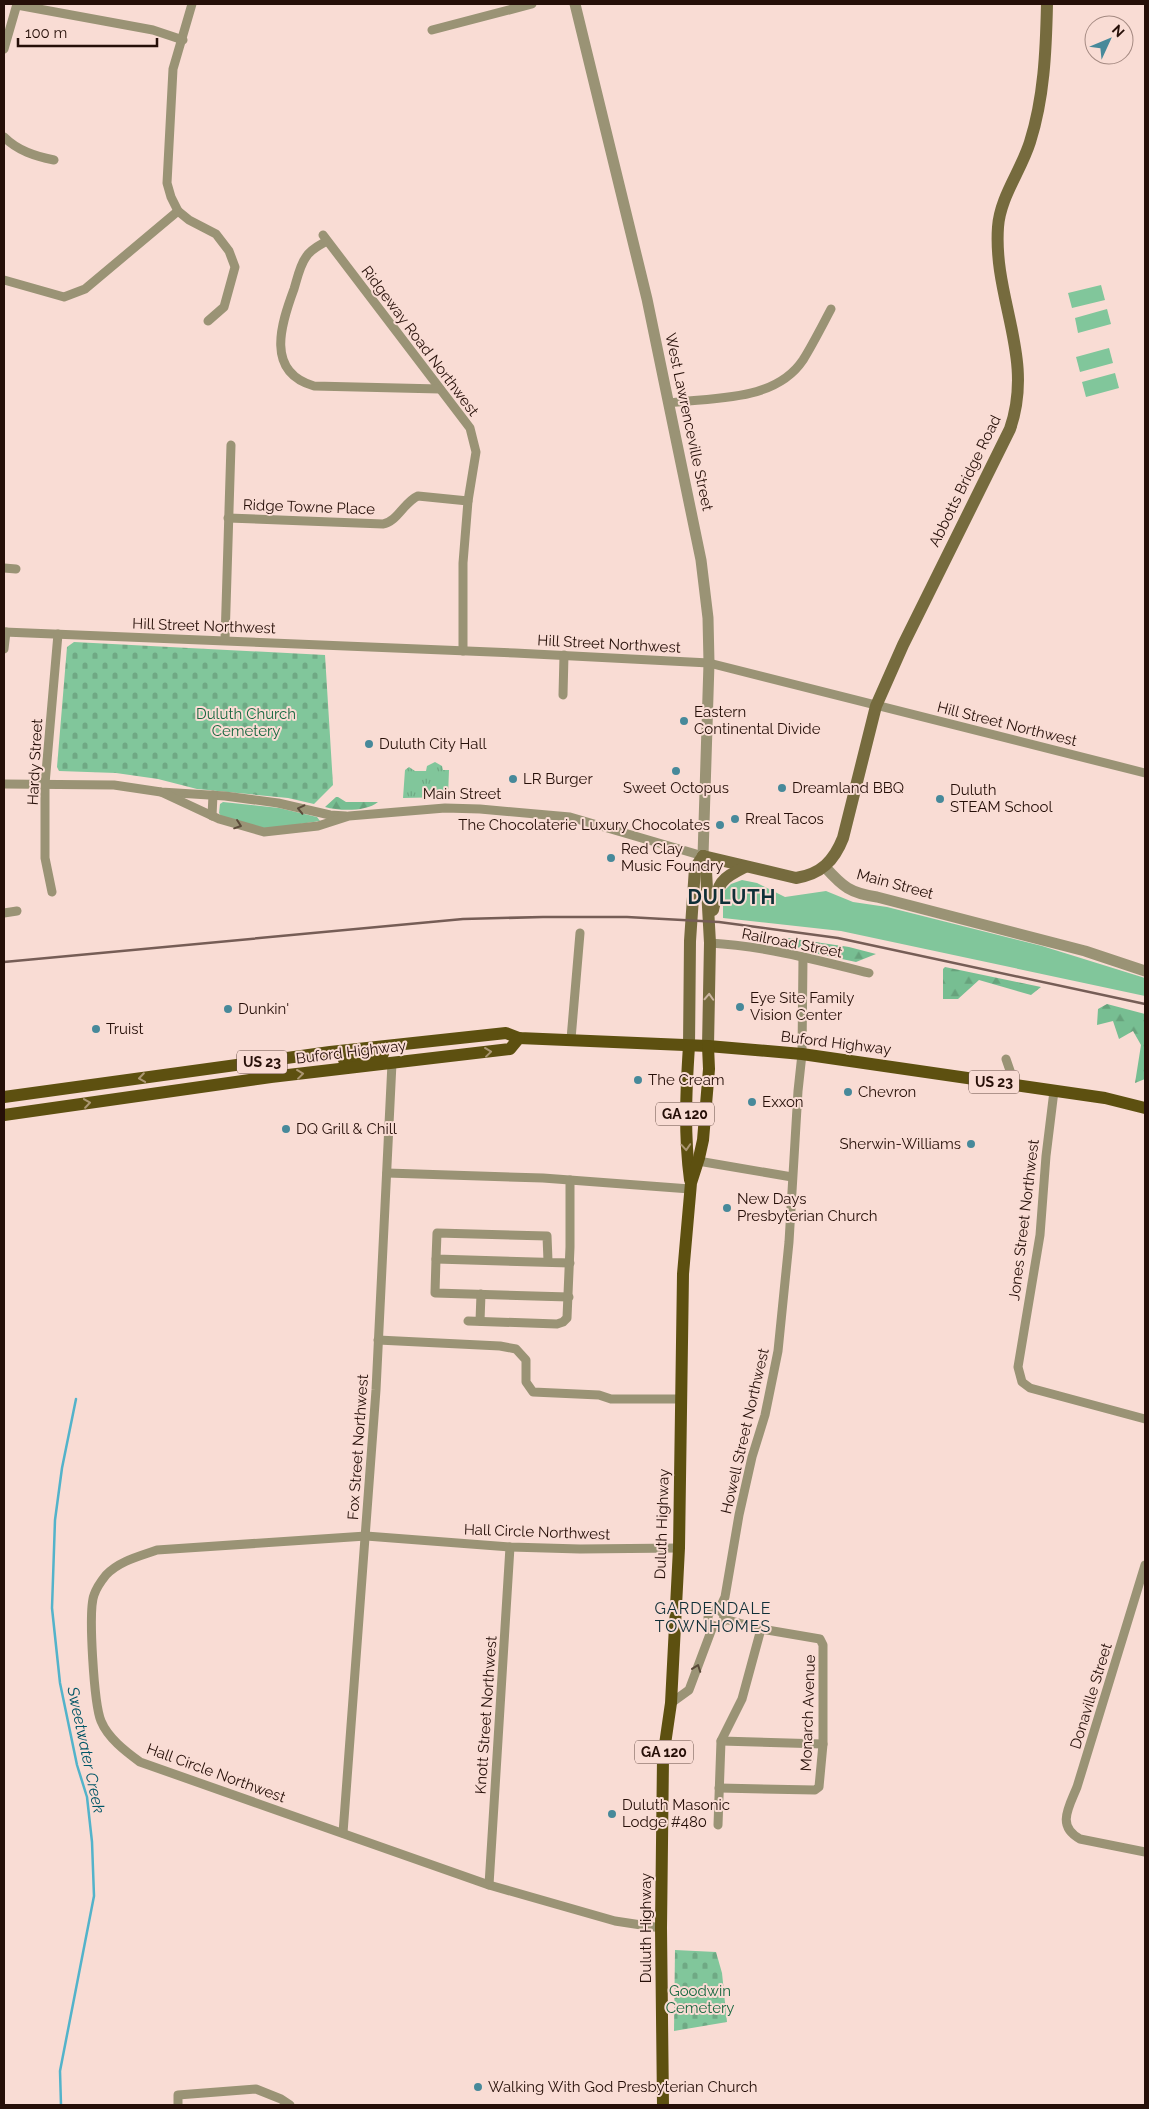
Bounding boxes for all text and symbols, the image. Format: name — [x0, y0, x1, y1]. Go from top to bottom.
scale bar — [18, 15, 156, 47]
north arrow — [1084, 15, 1134, 65]
text: N — [1109, 22, 1128, 40]
text: 100 m — [25, 24, 67, 42]
street label: Ridgeway Road Northwest — [358, 262, 482, 420]
street label: West Lawrenceville Street — [661, 331, 717, 513]
street label: Abbotts Bridge Road — [925, 412, 1005, 550]
street label: Ridge Towne Place — [243, 496, 375, 518]
street label: Hill Street Northwest — [132, 615, 276, 637]
street label: Hill Street Northwest — [537, 631, 681, 657]
street label: Hill Street Northwest — [935, 698, 1079, 750]
place label: Eastern Continental Divide — [694, 703, 821, 738]
park label: Duluth Church Cemetery — [196, 705, 296, 740]
marker: Eastern Continental Divide — [678, 715, 690, 727]
street label: Hardy Street — [24, 718, 46, 806]
place label: Duluth City Hall — [379, 735, 488, 753]
marker: Duluth City Hall — [363, 738, 375, 750]
marker: Sweet Octopus — [670, 765, 682, 777]
place label: LR Burger — [523, 770, 593, 788]
marker: LR Burger — [507, 773, 519, 785]
place label: Sweet Octopus — [623, 779, 729, 797]
place label: Dreamland BBQ — [792, 779, 904, 797]
place label: Duluth STEAM School — [950, 781, 1053, 816]
marker: Dreamland BBQ — [776, 782, 788, 794]
street label: Main Street — [423, 785, 501, 803]
marker: Duluth STEAM School — [934, 793, 946, 805]
one-way arrow — [297, 804, 306, 815]
place label: Rreal Tacos — [745, 810, 824, 828]
marker: Rreal Tacos — [729, 813, 741, 825]
place label: The Chocolaterie Luxury Chocolates — [458, 816, 710, 834]
one-way arrow — [233, 819, 241, 829]
marker: The Chocolaterie Luxury Chocolates — [714, 819, 726, 831]
place label: Red Clay Music Foundry — [621, 840, 723, 875]
marker: Red Clay Music Foundry — [605, 852, 617, 864]
street label: Main Street — [855, 865, 935, 903]
district label: DULUTH — [688, 885, 776, 909]
street label: Railroad Street — [740, 924, 844, 962]
place label: Eye Site Family Vision Center — [750, 989, 854, 1024]
one-way arrow — [703, 993, 714, 1001]
place label: Dunkin' — [238, 1000, 289, 1018]
marker: Eye Site Family Vision Center — [734, 1001, 746, 1013]
marker: Dunkin' — [222, 1003, 234, 1015]
place label: Truist — [106, 1020, 144, 1038]
marker: Truist — [90, 1023, 102, 1035]
street label: Buford Highway — [780, 1027, 892, 1059]
street label: Buford Highway — [295, 1036, 407, 1068]
one-way arrow — [485, 1047, 493, 1058]
road number: US 23 — [237, 1050, 287, 1074]
one-way arrow — [296, 1069, 304, 1080]
road number: US 23 — [969, 1070, 1019, 1094]
place label: The Cream — [648, 1071, 725, 1089]
one-way arrow — [137, 1073, 146, 1083]
marker: The Cream — [632, 1074, 644, 1086]
place label: Chevron — [858, 1083, 916, 1101]
marker: Chevron — [842, 1086, 854, 1098]
place label: Exxon — [762, 1093, 804, 1111]
marker: Exxon — [746, 1096, 758, 1108]
one-way arrow — [82, 1099, 91, 1109]
road number: GA 120 — [656, 1102, 714, 1126]
place label: DQ Grill & Chill — [296, 1120, 398, 1138]
marker: DQ Grill & Chill — [280, 1123, 292, 1135]
place label: Sherwin-Williams — [839, 1135, 961, 1153]
marker: Sherwin-Williams — [965, 1138, 977, 1150]
street label: Jones Street Northwest — [1005, 1138, 1043, 1302]
one-way arrow — [680, 1143, 691, 1151]
place label: New Days Presbyterian Church — [737, 1190, 877, 1225]
marker: New Days Presbyterian Church — [721, 1202, 733, 1214]
street label: Howell Street Northwest — [717, 1346, 773, 1516]
street label: Fox Street Northwest — [344, 1374, 372, 1520]
street label: Duluth Highway — [651, 1468, 673, 1580]
street label: Hall Circle Northwest — [463, 1520, 611, 1544]
district label: GARDENDALE TOWNHOMES — [654, 1599, 772, 1636]
street label: Knott Street Northwest — [471, 1635, 501, 1795]
street label: Donaville Street — [1066, 1641, 1116, 1751]
street label: Monarch Avenue — [797, 1654, 819, 1772]
one-way arrow — [691, 1664, 701, 1673]
water label: Sweetwater Creek — [63, 1684, 109, 1815]
street label: Hall Circle Northwest — [144, 1739, 288, 1807]
road number: GA 120 — [635, 1740, 693, 1764]
place label: Duluth Masonic Lodge #480 — [622, 1796, 730, 1831]
marker: Duluth Masonic Lodge #480 — [606, 1808, 618, 1820]
street label: Duluth Highway — [637, 1873, 655, 1983]
park label: Goodwin Cemetery — [666, 1982, 734, 2017]
place label: Walking With God Presbyterian Church — [488, 2078, 758, 2096]
marker: Walking With God Presbyterian Church — [472, 2081, 484, 2093]

